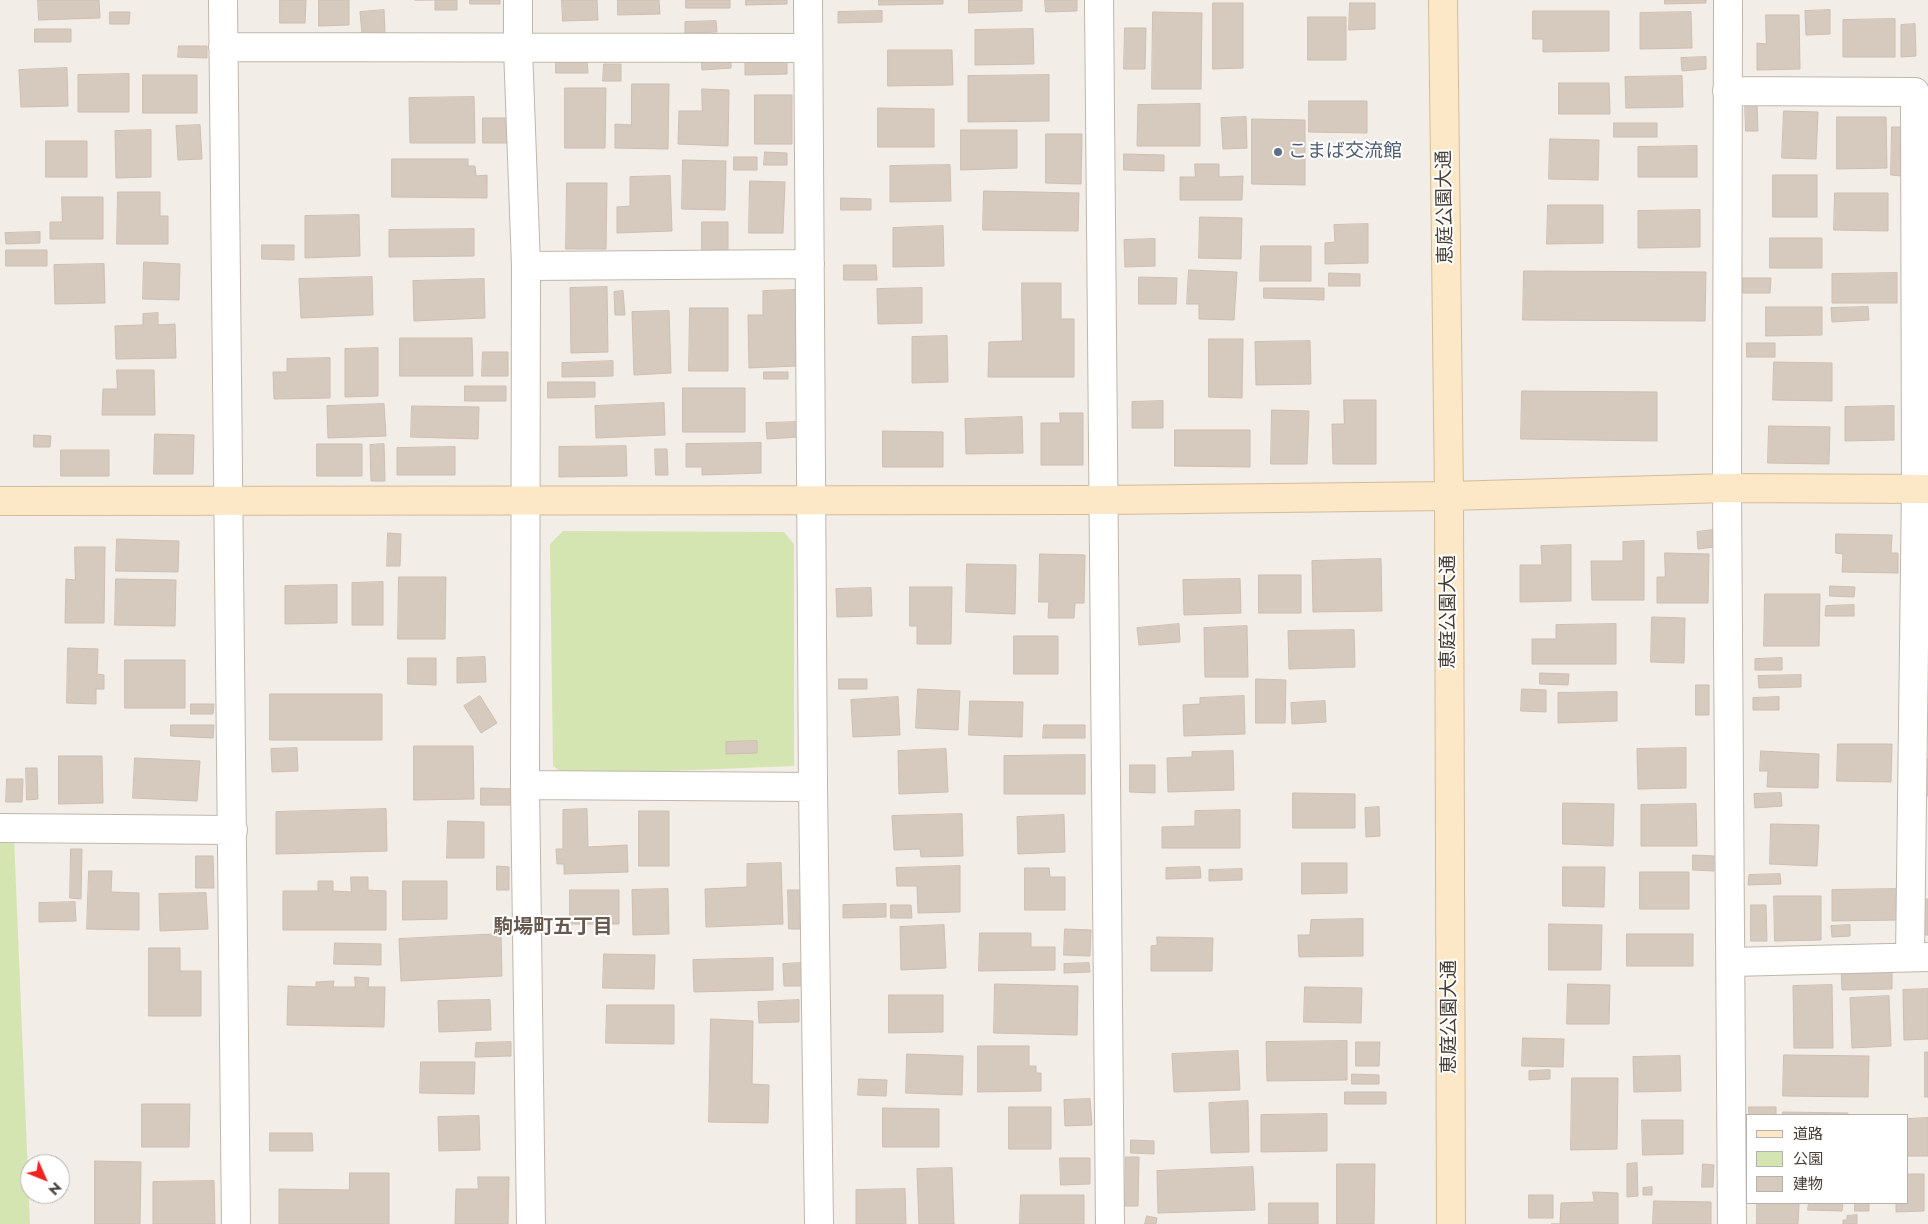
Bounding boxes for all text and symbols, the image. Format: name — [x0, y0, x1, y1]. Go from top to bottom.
place label: こまば交流館 — [1288, 141, 1402, 163]
marker: こまば交流館 — [1272, 146, 1284, 158]
street label: 恵庭公園大通 — [1434, 150, 1458, 264]
street label: 恵庭公園大通 — [1438, 555, 1460, 669]
district label: 駒場町五丁目 — [493, 916, 613, 940]
street label: 恵庭公園大通 — [1439, 960, 1461, 1074]
legend — [1746, 1114, 1908, 1204]
text: 道路 — [1793, 1123, 1823, 1145]
text: 公園 — [1793, 1148, 1823, 1170]
north arrow — [20, 1154, 70, 1204]
text: 建物 — [1793, 1173, 1823, 1195]
text: N — [44, 1178, 66, 1200]

